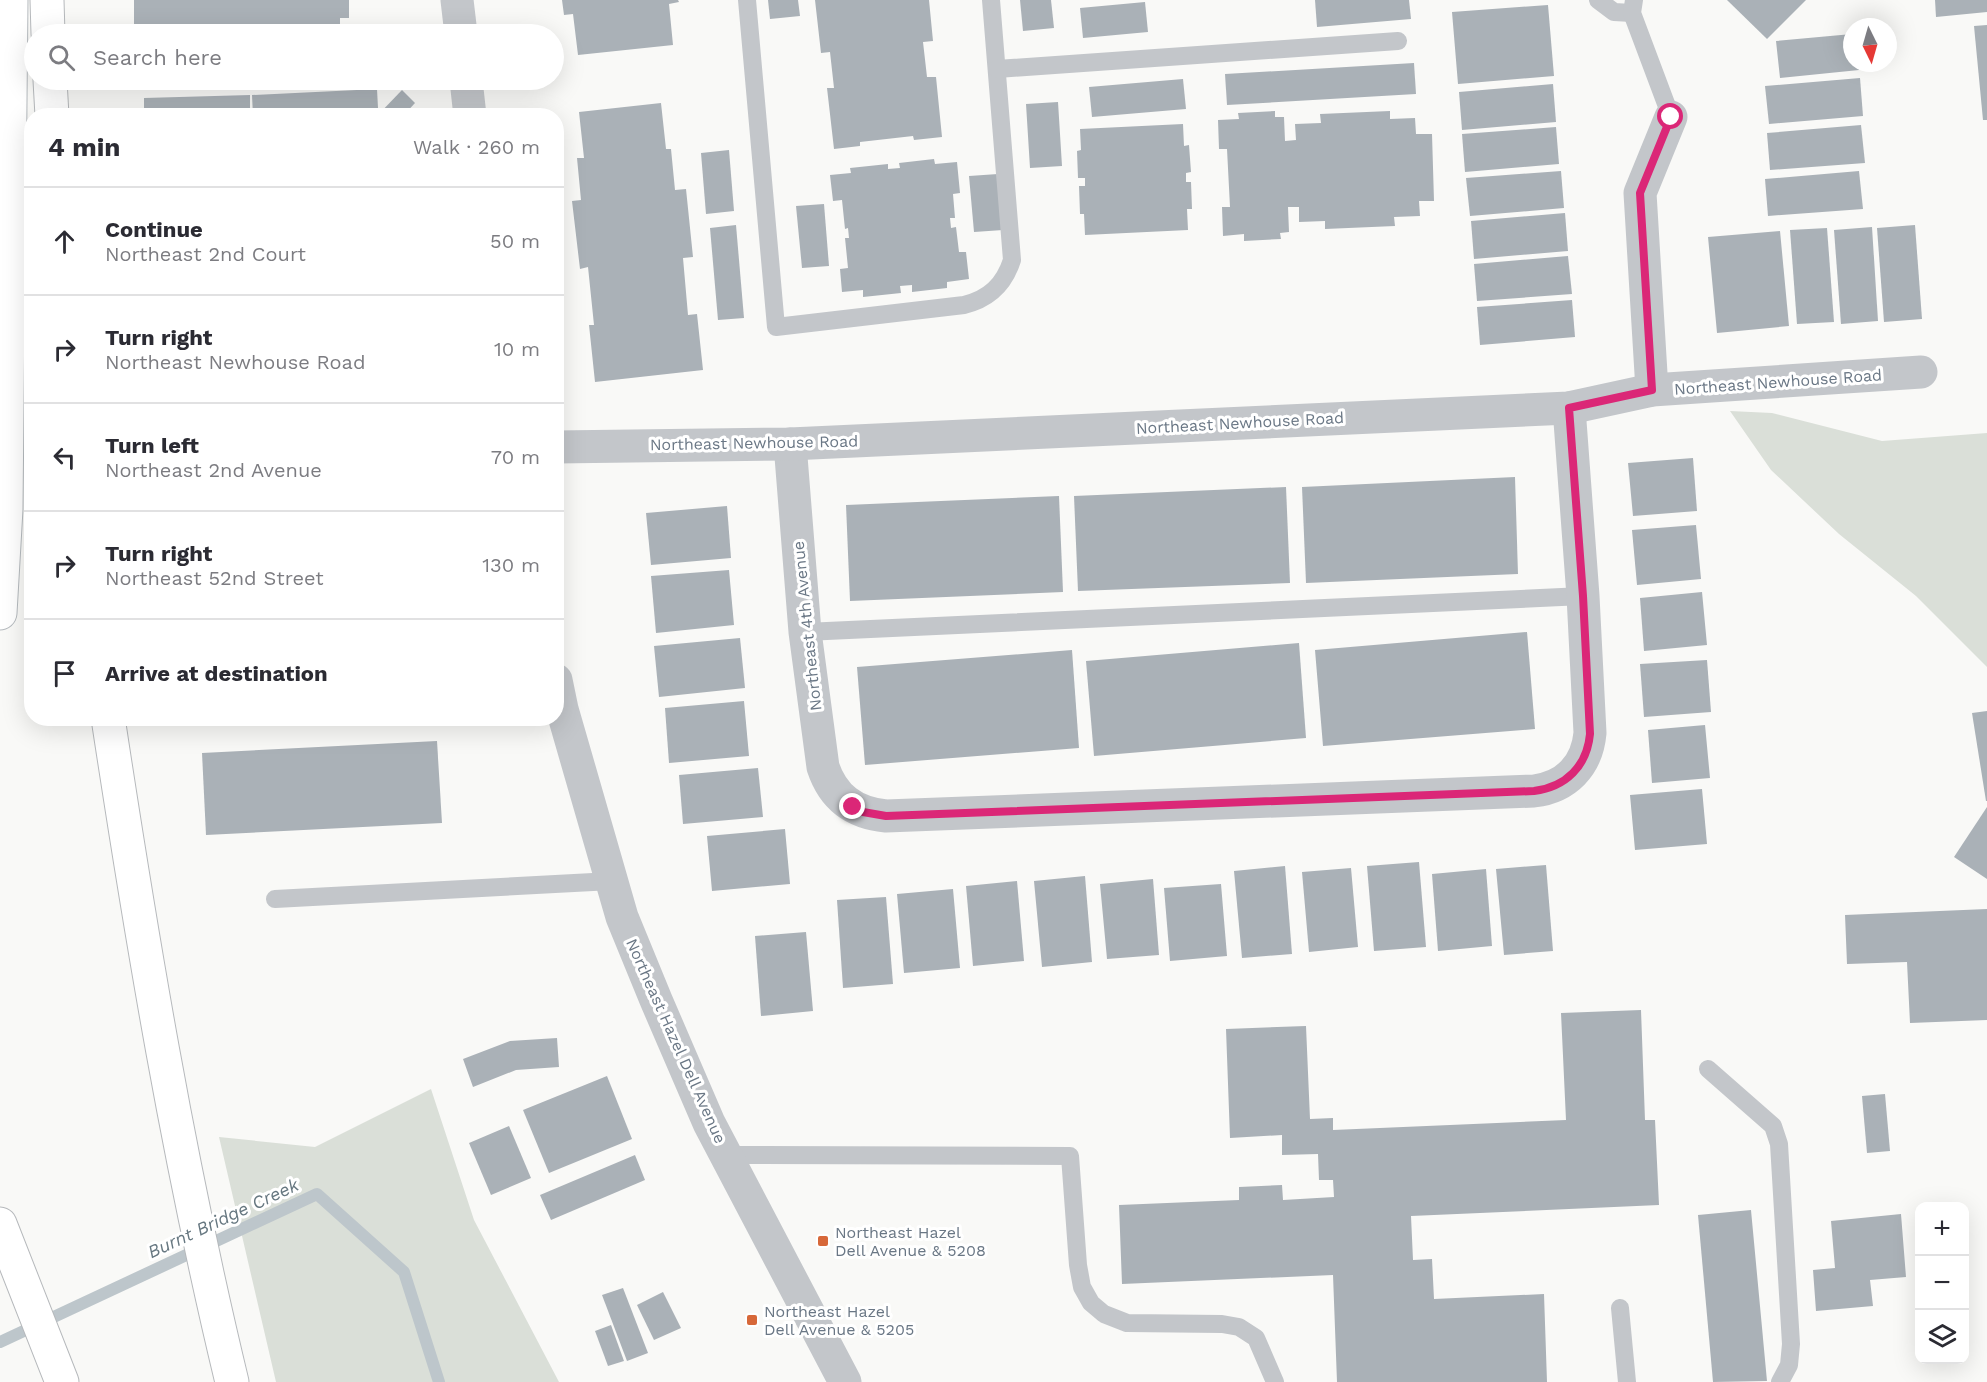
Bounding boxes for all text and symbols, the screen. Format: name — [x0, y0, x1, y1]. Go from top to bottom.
north arrow — [1843, 18, 1897, 72]
search box — [24, 24, 564, 90]
icon: search — [45, 41, 78, 74]
text: Search here — [93, 45, 222, 70]
route start — [1657, 103, 1683, 129]
text: 4 min — [48, 132, 120, 162]
text: Walk · 260 m — [413, 135, 540, 159]
text: Continue — [105, 217, 203, 242]
icon: ahead — [48, 225, 81, 258]
text: 50 m — [490, 229, 540, 253]
text: Northeast 2nd Court — [105, 242, 306, 266]
text: Turn right — [105, 325, 212, 350]
icon: right — [48, 333, 81, 366]
text: 10 m — [494, 337, 540, 361]
text: Northeast Newhouse Road — [105, 350, 365, 374]
street label: Northeast Newhouse Road — [1673, 365, 1883, 399]
street label: Northeast Newhouse Road — [1135, 408, 1345, 438]
street label: Northeast Newhouse Road — [650, 432, 858, 454]
text: Turn left — [105, 433, 199, 458]
icon: left — [48, 441, 81, 474]
text: 70 m — [491, 445, 540, 469]
text: Northeast 2nd Avenue — [105, 458, 322, 482]
street label: Northeast 4th Avenue — [789, 540, 825, 712]
text: Turn right — [105, 541, 212, 566]
icon: right — [48, 549, 81, 582]
text: 130 m — [482, 553, 540, 577]
text: Northeast 52nd Street — [105, 566, 324, 590]
icon: arrive — [48, 657, 81, 690]
text: Arrive at destination — [105, 661, 328, 686]
route end — [839, 793, 865, 819]
street label: Northeast Hazel Dell Avenue — [622, 936, 730, 1146]
water label: Burnt Bridge Creek — [144, 1173, 303, 1262]
map controls — [1915, 1202, 1969, 1364]
button: + — [1915, 1202, 1969, 1256]
place label: Northeast Hazel Dell Avenue & 5208 — [835, 1223, 986, 1260]
marker: Northeast Hazel Dell Avenue & 5208 — [816, 1234, 830, 1248]
button: − — [1915, 1256, 1969, 1310]
place label: Northeast Hazel Dell Avenue & 5205 — [764, 1302, 914, 1339]
button: layers — [1915, 1310, 1969, 1364]
marker: Northeast Hazel Dell Avenue & 5205 — [745, 1313, 759, 1327]

